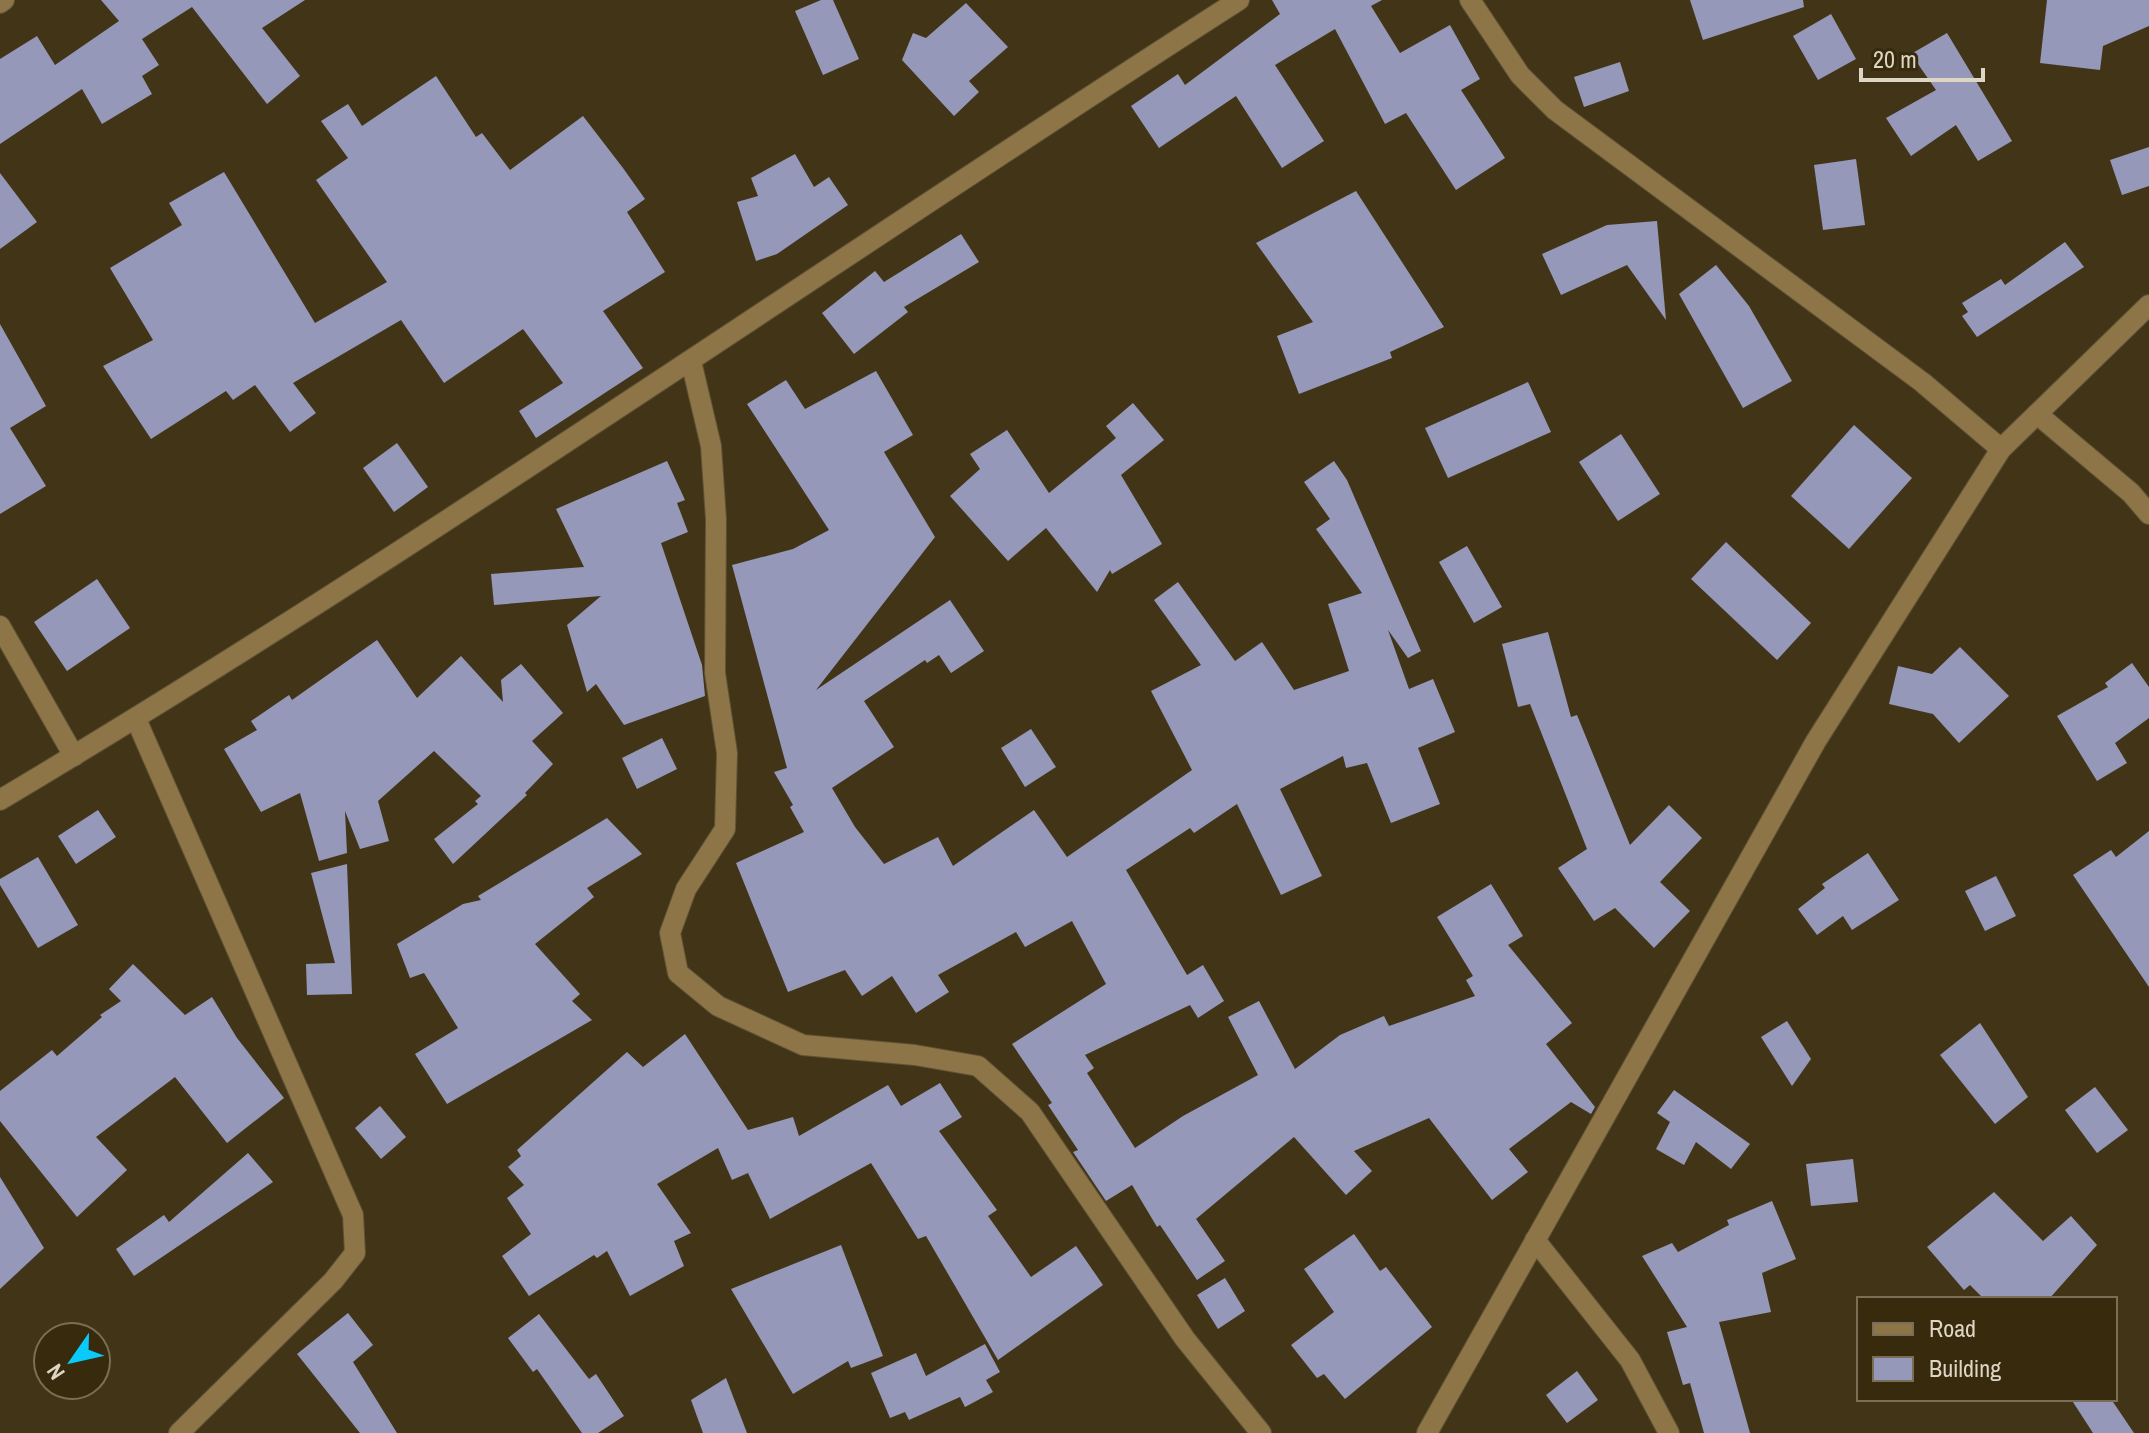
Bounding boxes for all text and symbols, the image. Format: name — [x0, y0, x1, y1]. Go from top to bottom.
scale bar — [1861, 32, 1983, 82]
text: 20 m — [1873, 43, 1917, 75]
legend — [1857, 1297, 2117, 1401]
text: Road — [1929, 1312, 1976, 1344]
north arrow — [32, 1321, 112, 1401]
text: Building — [1929, 1352, 2001, 1384]
text: N — [39, 1358, 71, 1386]

